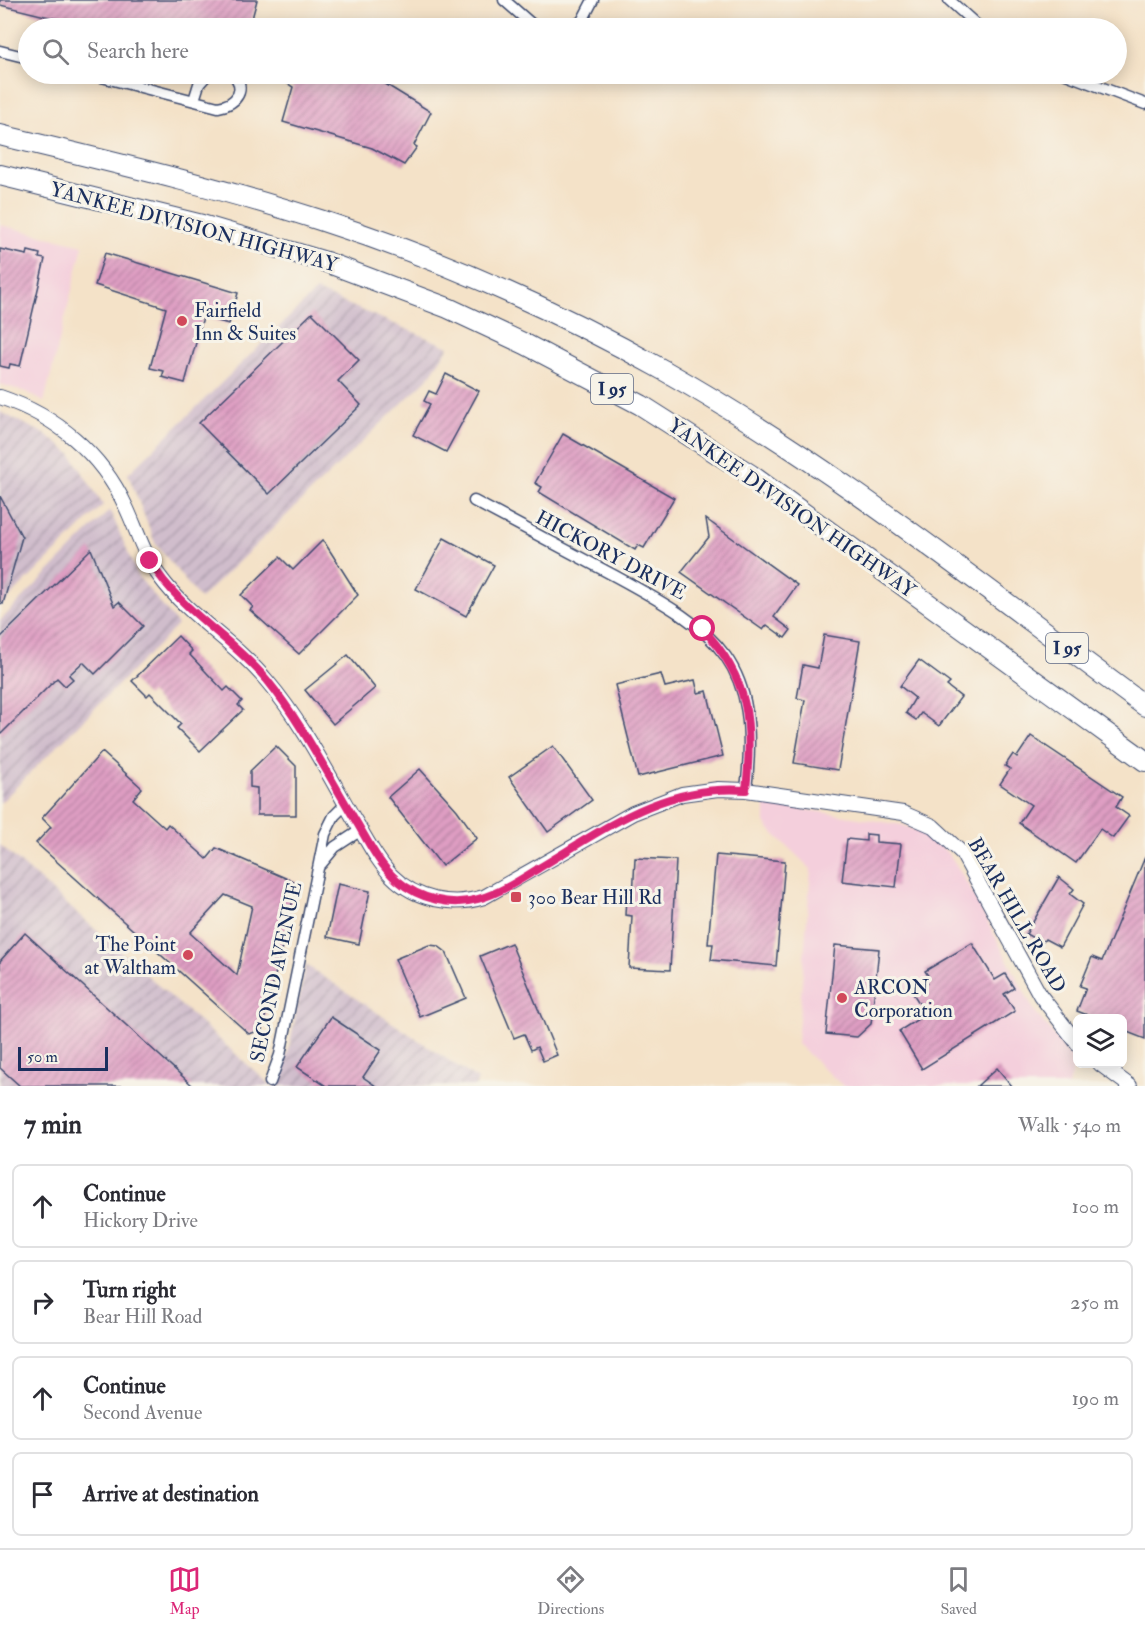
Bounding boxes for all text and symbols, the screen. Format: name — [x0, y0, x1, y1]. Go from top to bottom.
search box — [18, 18, 1127, 84]
icon: search — [39, 35, 72, 68]
text: Search here — [87, 37, 189, 65]
street label: YANKEE DIVISION HIGHWAY — [47, 177, 342, 278]
place label: Fairfield Inn & Suites — [194, 298, 296, 346]
marker: Fairfield Inn & Suites — [175, 314, 189, 328]
road number: I 95 — [591, 374, 633, 404]
street label: YANKEE DIVISION HIGHWAY — [663, 413, 922, 604]
street label: HICKORY DRIVE — [531, 505, 691, 605]
route end — [136, 547, 162, 573]
route start — [689, 615, 715, 641]
road number: I 95 — [1046, 633, 1088, 663]
street label: BEAR HILL ROAD — [962, 833, 1072, 997]
street label: SECOND AVENUE — [245, 880, 307, 1064]
place label: 300 Bear Hill Rd — [528, 885, 662, 910]
marker: 300 Bear Hill Rd — [509, 890, 523, 904]
place label: The Point at Waltham — [85, 932, 177, 980]
marker: The Point at Waltham — [181, 948, 195, 962]
place label: ARCON Corporation — [853, 975, 953, 1024]
marker: ARCON Corporation — [835, 991, 849, 1005]
map controls — [1073, 1014, 1127, 1068]
button: layers — [1073, 1014, 1127, 1068]
scale bar — [18, 1044, 108, 1072]
text: 50 m — [27, 1047, 58, 1067]
text: 7 min — [24, 1109, 82, 1141]
text: Walk · 540 m — [1018, 1113, 1121, 1138]
text: Continue — [83, 1180, 166, 1208]
icon: ahead — [26, 1190, 59, 1223]
text: 100 m — [1072, 1194, 1119, 1219]
text: Hickory Drive — [83, 1208, 198, 1233]
text: Turn right — [83, 1276, 176, 1304]
icon: right — [26, 1286, 59, 1319]
text: 250 m — [1070, 1290, 1119, 1315]
text: Bear Hill Road — [83, 1304, 202, 1329]
text: Continue — [83, 1372, 166, 1400]
icon: ahead — [26, 1382, 59, 1415]
text: 190 m — [1072, 1386, 1119, 1411]
text: Second Avenue — [83, 1400, 202, 1425]
icon: arrive — [26, 1478, 59, 1511]
text: Arrive at destination — [83, 1480, 259, 1508]
tab: Map — [168, 1563, 201, 1619]
tab: Directions — [537, 1563, 604, 1619]
tab: Saved — [940, 1563, 977, 1619]

